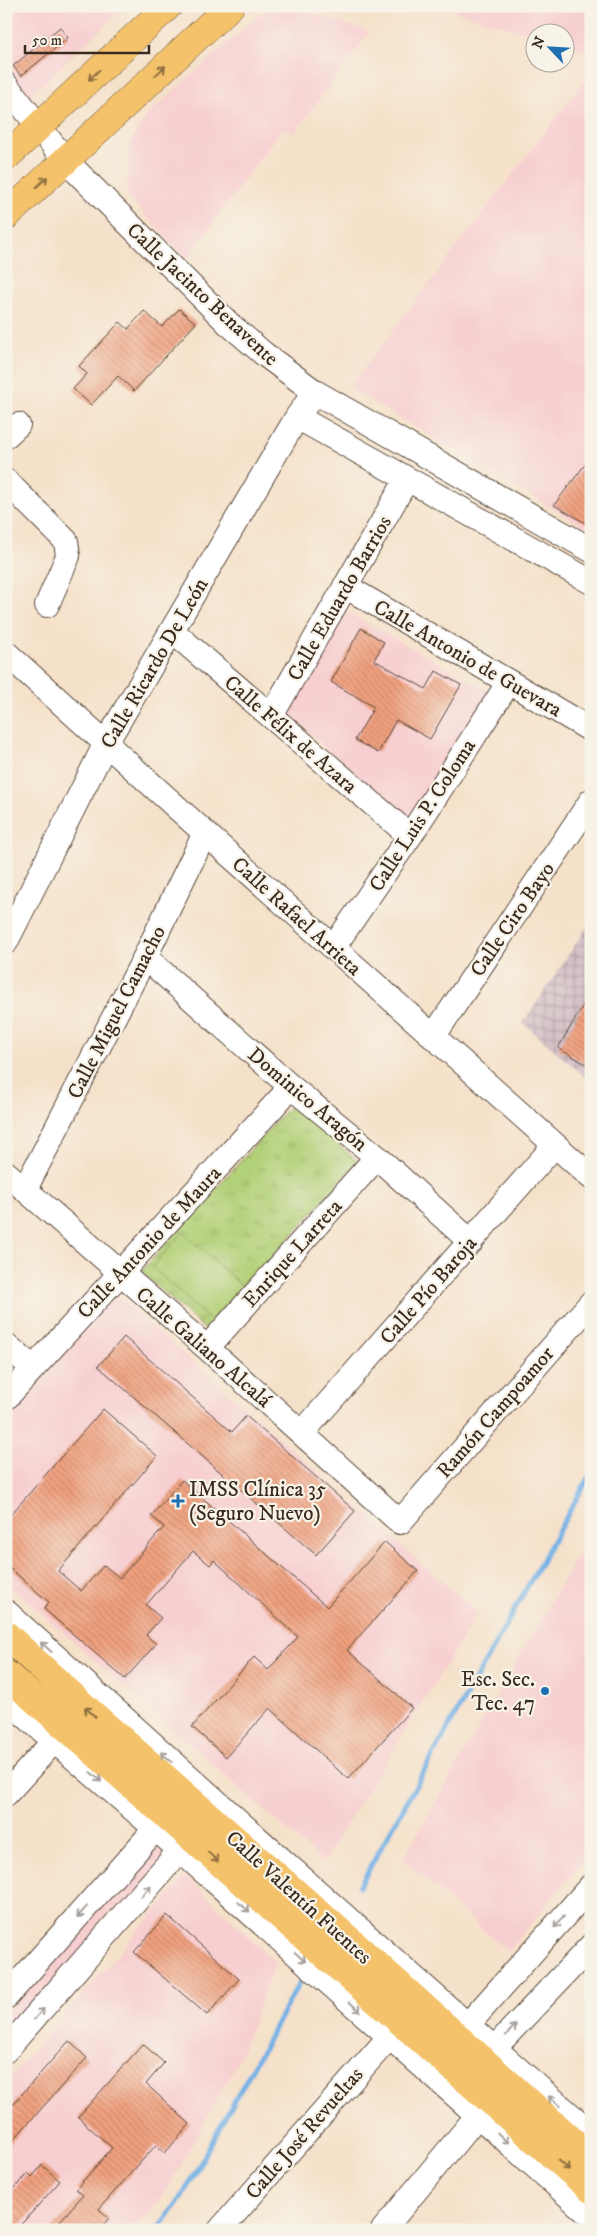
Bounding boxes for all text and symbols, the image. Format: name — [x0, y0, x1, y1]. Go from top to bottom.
scale bar — [25, 22, 149, 54]
north arrow — [524, 22, 574, 72]
text: 50 m — [32, 31, 62, 50]
text: N — [529, 33, 550, 52]
one-way arrow — [154, 65, 167, 77]
one-way arrow — [87, 69, 100, 81]
one-way arrow — [35, 177, 48, 188]
street label: Calle Jacinto Benavente — [121, 218, 284, 372]
street label: Calle Eduardo Barrios — [282, 511, 398, 686]
street label: Calle Ricardo De León — [95, 574, 214, 753]
street label: Calle Antonio de Guevara — [369, 594, 566, 723]
street label: Calle Félix de Azara — [218, 670, 362, 800]
street label: Calle Luis P. Coloma — [364, 734, 482, 897]
street label: Calle Rafael Arrieta — [226, 852, 367, 982]
street label: Calle Ciro Bayo — [465, 857, 561, 982]
street label: Calle Miguel Camacho — [62, 922, 172, 1103]
street label: Dominico Aragón — [242, 1042, 373, 1158]
street label: Calle Antonio de Maura — [72, 1161, 227, 1325]
street label: Enrique Larreta — [237, 1194, 348, 1313]
street label: Calle Pío Baroja — [375, 1231, 483, 1350]
street label: Calle Galiano Alcalá — [130, 1282, 277, 1414]
street label: Ramón Campoamor — [431, 1341, 560, 1484]
place label: IMSS Clínica 35 (Seguro Nuevo) — [189, 1477, 326, 1527]
marker: IMSS Clínica 35 (Seguro Nuevo) — [171, 1494, 185, 1508]
one-way arrow — [39, 1642, 52, 1653]
place label: Esc. Sec. Tec. 47 — [461, 1667, 535, 1717]
marker: Esc. Sec. Tec. 47 — [539, 1685, 551, 1697]
one-way arrow — [84, 1706, 97, 1718]
one-way arrow — [159, 1751, 172, 1763]
one-way arrow — [89, 1771, 102, 1782]
street label: Calle Valentín Fuentes — [220, 1825, 377, 1970]
one-way arrow — [207, 1851, 219, 1863]
one-way arrow — [140, 1885, 151, 1898]
one-way arrow — [237, 1902, 250, 1913]
one-way arrow — [76, 1905, 88, 1918]
one-way arrow — [553, 1916, 564, 1929]
one-way arrow — [294, 1951, 307, 1963]
one-way arrow — [349, 2001, 362, 2013]
one-way arrow — [33, 2007, 44, 2020]
one-way arrow — [505, 2024, 517, 2037]
street label: Calle José Revueltas — [240, 2062, 369, 2205]
one-way arrow — [548, 2096, 561, 2107]
one-way arrow — [497, 2132, 510, 2144]
one-way arrow — [558, 2160, 571, 2171]

